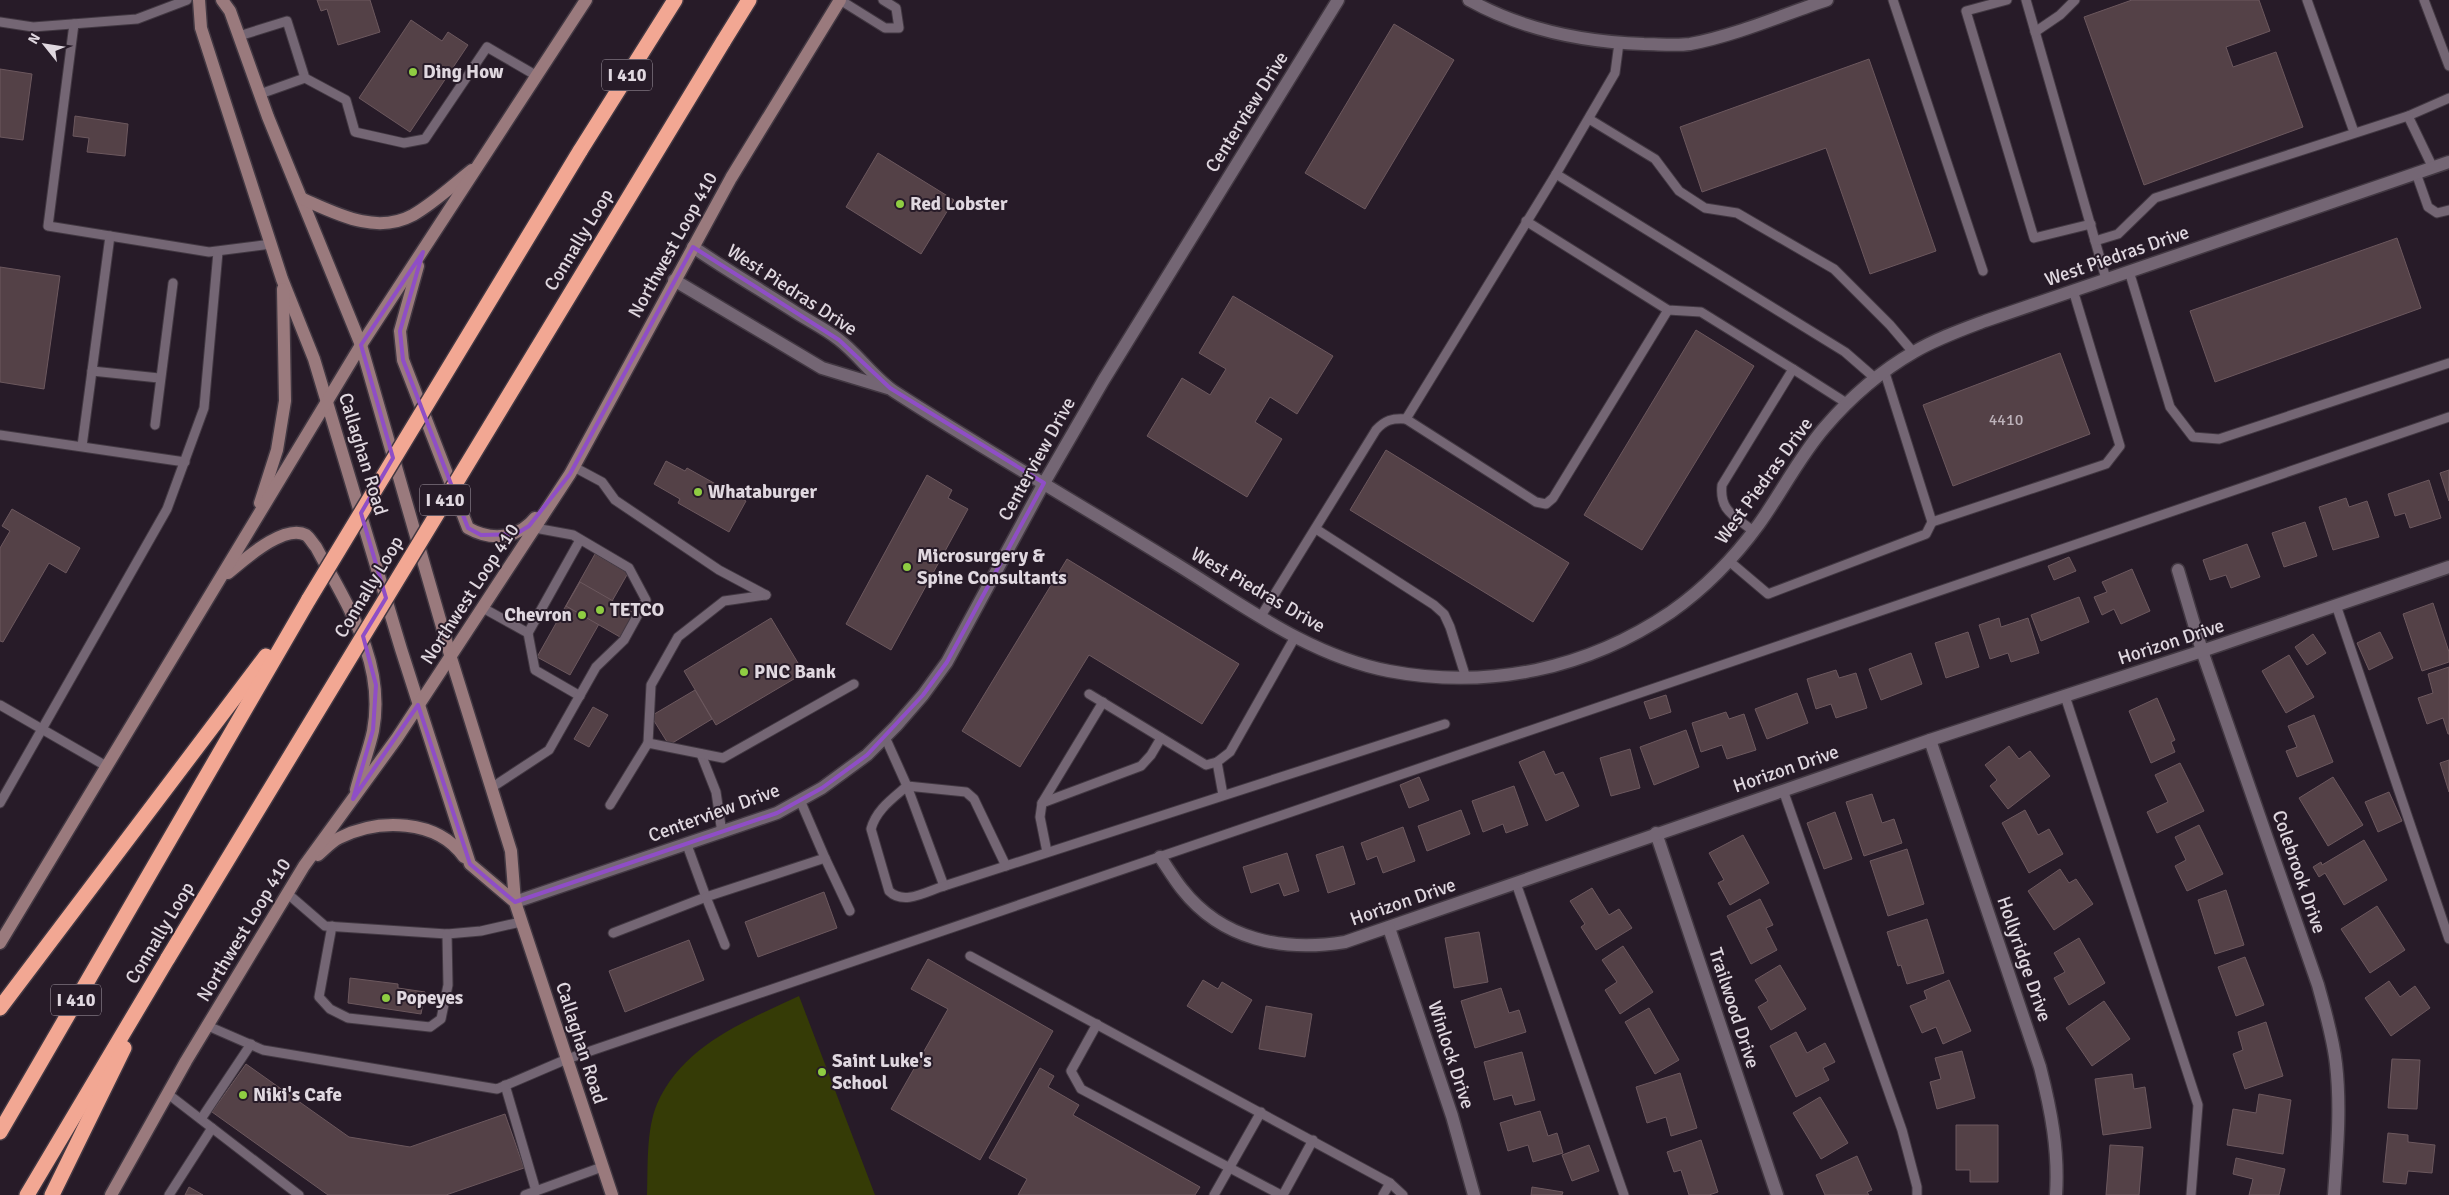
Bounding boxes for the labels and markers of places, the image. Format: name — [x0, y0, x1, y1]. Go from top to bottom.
place label: Ding How — [423, 60, 504, 84]
marker: Ding How — [407, 66, 419, 78]
place label: Red Lobster — [910, 192, 1008, 216]
marker: Red Lobster — [894, 198, 906, 210]
place label: Whataburger — [708, 480, 817, 504]
marker: Whataburger — [692, 486, 704, 498]
place label: Microsurgery & Spine Consultants — [917, 544, 1067, 590]
marker: Microsurgery & Spine Consultants — [901, 561, 913, 573]
place label: TETCO — [610, 598, 664, 622]
place label: Chevron — [504, 603, 572, 627]
marker: TETCO — [594, 604, 606, 616]
marker: Chevron — [576, 609, 588, 621]
place label: PNC Bank — [754, 660, 836, 684]
marker: PNC Bank — [738, 666, 750, 678]
place label: Popeyes — [396, 986, 463, 1010]
marker: Popeyes — [380, 992, 392, 1004]
place label: Saint Luke's School — [832, 1049, 932, 1095]
marker: Saint Luke's School — [816, 1066, 828, 1078]
place label: Niki's Cafe — [253, 1083, 342, 1107]
marker: Niki's Cafe — [237, 1089, 249, 1101]

